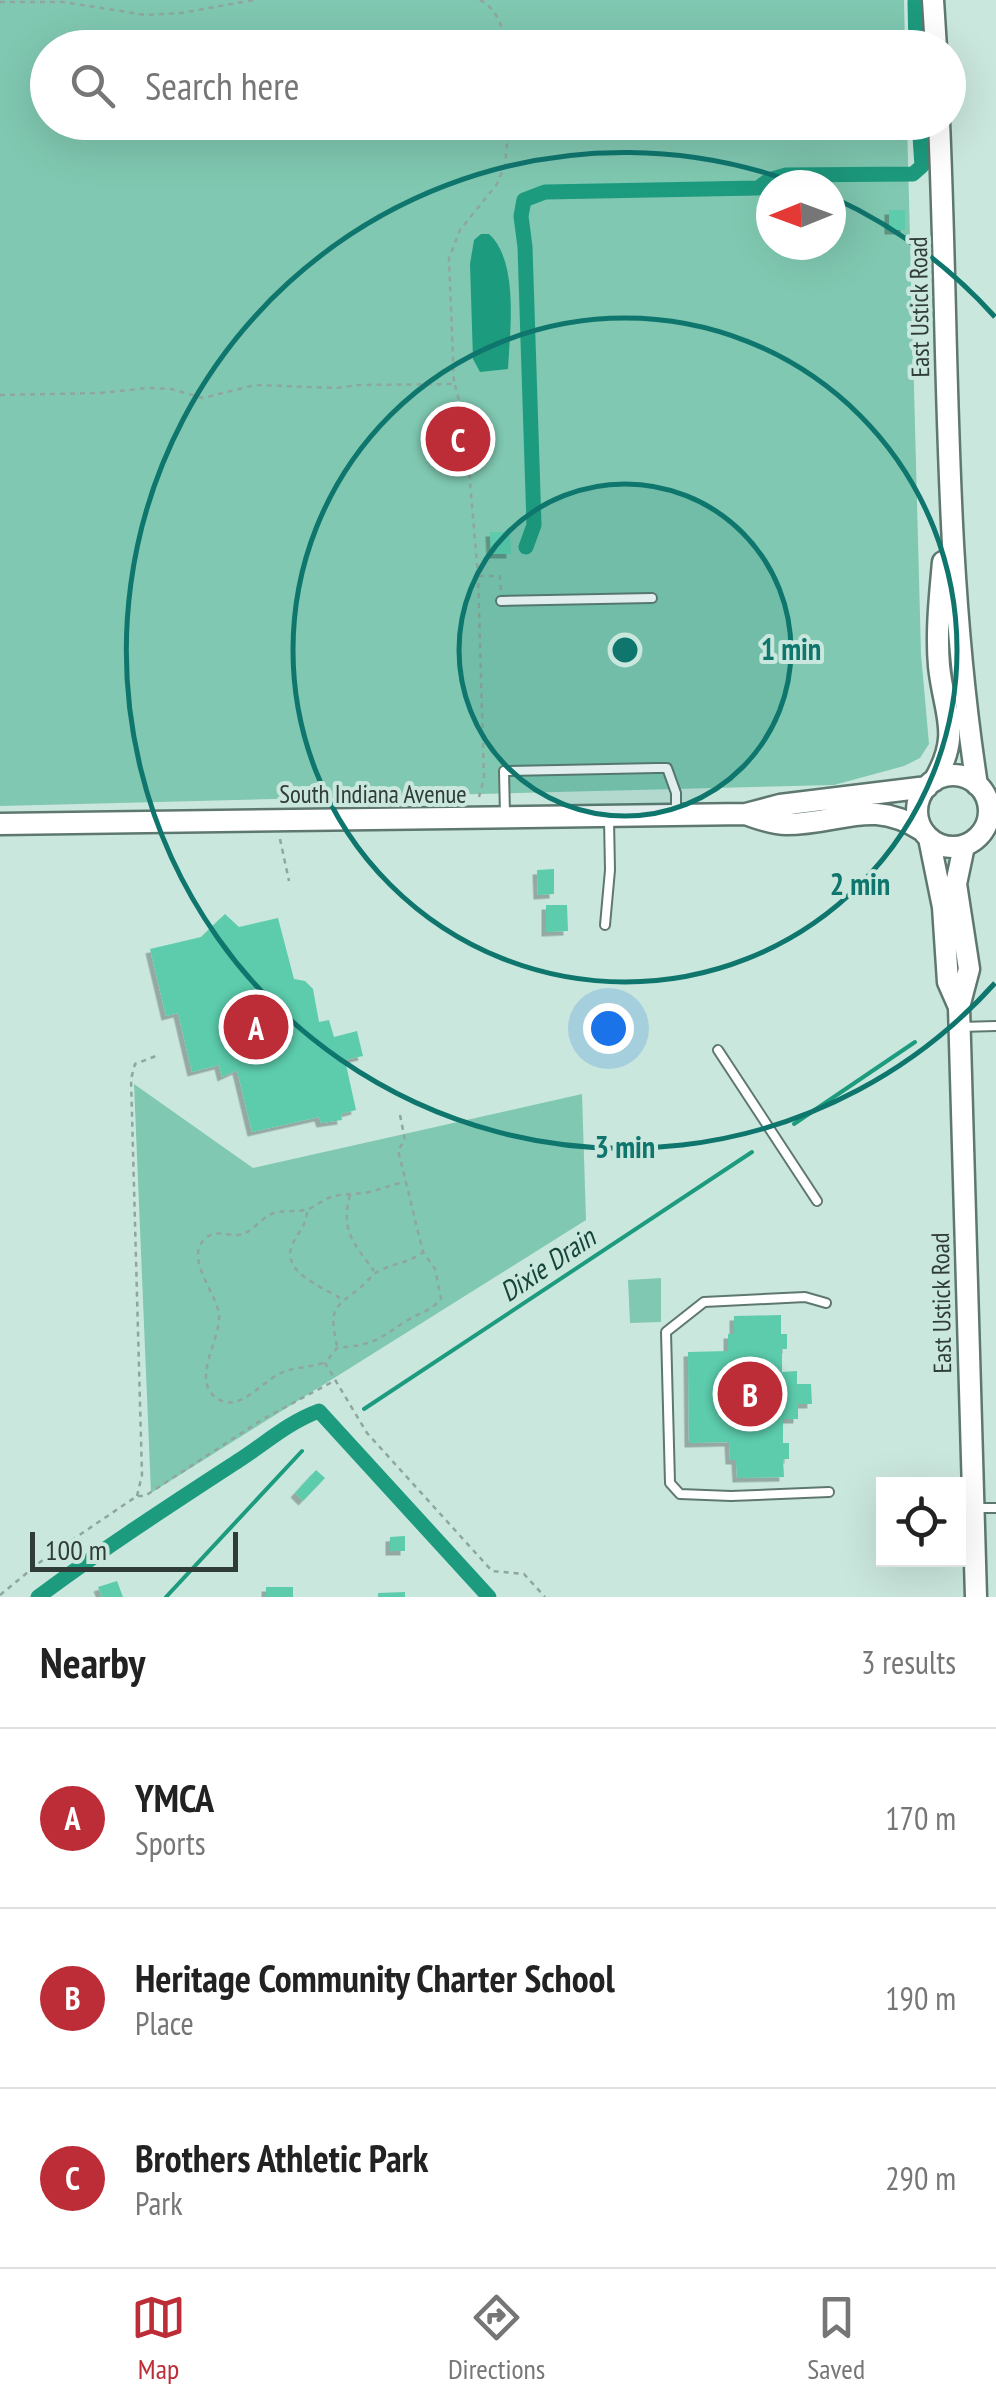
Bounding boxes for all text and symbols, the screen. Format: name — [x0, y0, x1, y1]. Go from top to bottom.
search box — [30, 30, 966, 140]
icon: search — [65, 58, 120, 113]
text: Search here — [145, 61, 299, 110]
north arrow — [756, 170, 846, 260]
street label: East Ustick Road — [902, 236, 936, 378]
pin: C — [426, 402, 490, 476]
text: 1 min — [761, 629, 821, 668]
centre of rings — [607, 632, 643, 668]
street label: South Indiana Avenue — [279, 778, 467, 810]
text: 2 min — [830, 864, 890, 903]
pin: A — [224, 990, 288, 1064]
your location — [583, 1003, 634, 1054]
text: 3 min — [595, 1127, 655, 1166]
water label: Dixie Drain — [492, 1218, 603, 1309]
street label: East Ustick Road — [924, 1232, 958, 1374]
pin: B — [718, 1356, 782, 1432]
map controls — [876, 1477, 966, 1567]
button: locate — [876, 1477, 966, 1567]
scale bar — [30, 1527, 238, 1572]
text: 100 m — [45, 1531, 107, 1568]
text: Nearby — [40, 1635, 145, 1690]
text: 3 results — [861, 1641, 956, 1683]
text: YMCA — [135, 1773, 214, 1822]
text: A — [64, 1797, 81, 1839]
text: 170 m — [885, 1797, 956, 1839]
text: Sports — [135, 1822, 206, 1864]
text: Heritage Community Charter School — [135, 1953, 615, 2002]
text: B — [65, 1977, 80, 2019]
text: 190 m — [885, 1977, 956, 2019]
text: Place — [135, 2002, 194, 2044]
text: Brothers Athletic Park — [135, 2133, 428, 2182]
text: C — [65, 2157, 80, 2199]
text: 290 m — [885, 2157, 956, 2199]
text: Park — [135, 2182, 183, 2224]
tab: Map — [131, 2290, 186, 2387]
tab: Directions — [448, 2290, 545, 2387]
tab: Saved — [807, 2290, 865, 2387]

